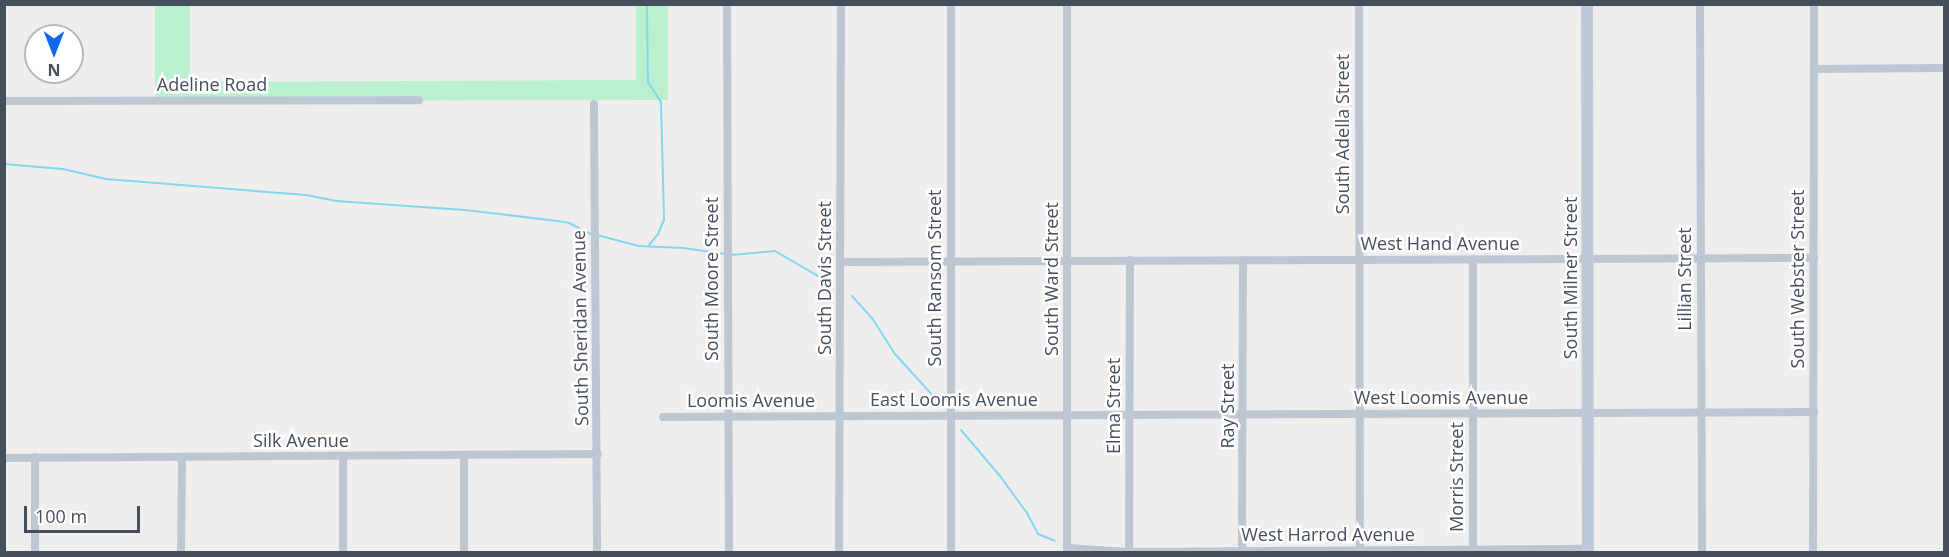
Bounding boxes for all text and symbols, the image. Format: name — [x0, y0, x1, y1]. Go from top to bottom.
north arrow — [24, 24, 84, 84]
street label: South Adella Street — [1331, 54, 1353, 214]
text: N — [48, 59, 61, 81]
street label: Adeline Road — [157, 73, 267, 95]
street label: South Ransom Street — [923, 189, 945, 367]
street label: South Webster Street — [1786, 189, 1808, 369]
street label: South Moore Street — [700, 197, 722, 361]
street label: South Milner Street — [1559, 197, 1581, 359]
street label: South Davis Street — [813, 201, 835, 355]
street label: South Ward Street — [1040, 202, 1062, 356]
street label: Lillian Street — [1673, 227, 1695, 331]
street label: South Sheridan Avenue — [567, 230, 593, 426]
street label: West Hand Avenue — [1360, 232, 1520, 254]
street label: Elma Street — [1102, 358, 1124, 454]
street label: Ray Street — [1216, 363, 1238, 449]
street label: West Loomis Avenue — [1354, 386, 1528, 408]
street label: East Loomis Avenue — [870, 388, 1038, 410]
street label: Loomis Avenue — [687, 389, 815, 411]
street label: Morris Street — [1445, 422, 1467, 532]
street label: Silk Avenue — [253, 429, 349, 451]
scale bar — [27, 494, 142, 532]
text: 100 m — [35, 504, 87, 528]
street label: West Harrod Avenue — [1241, 523, 1415, 545]

